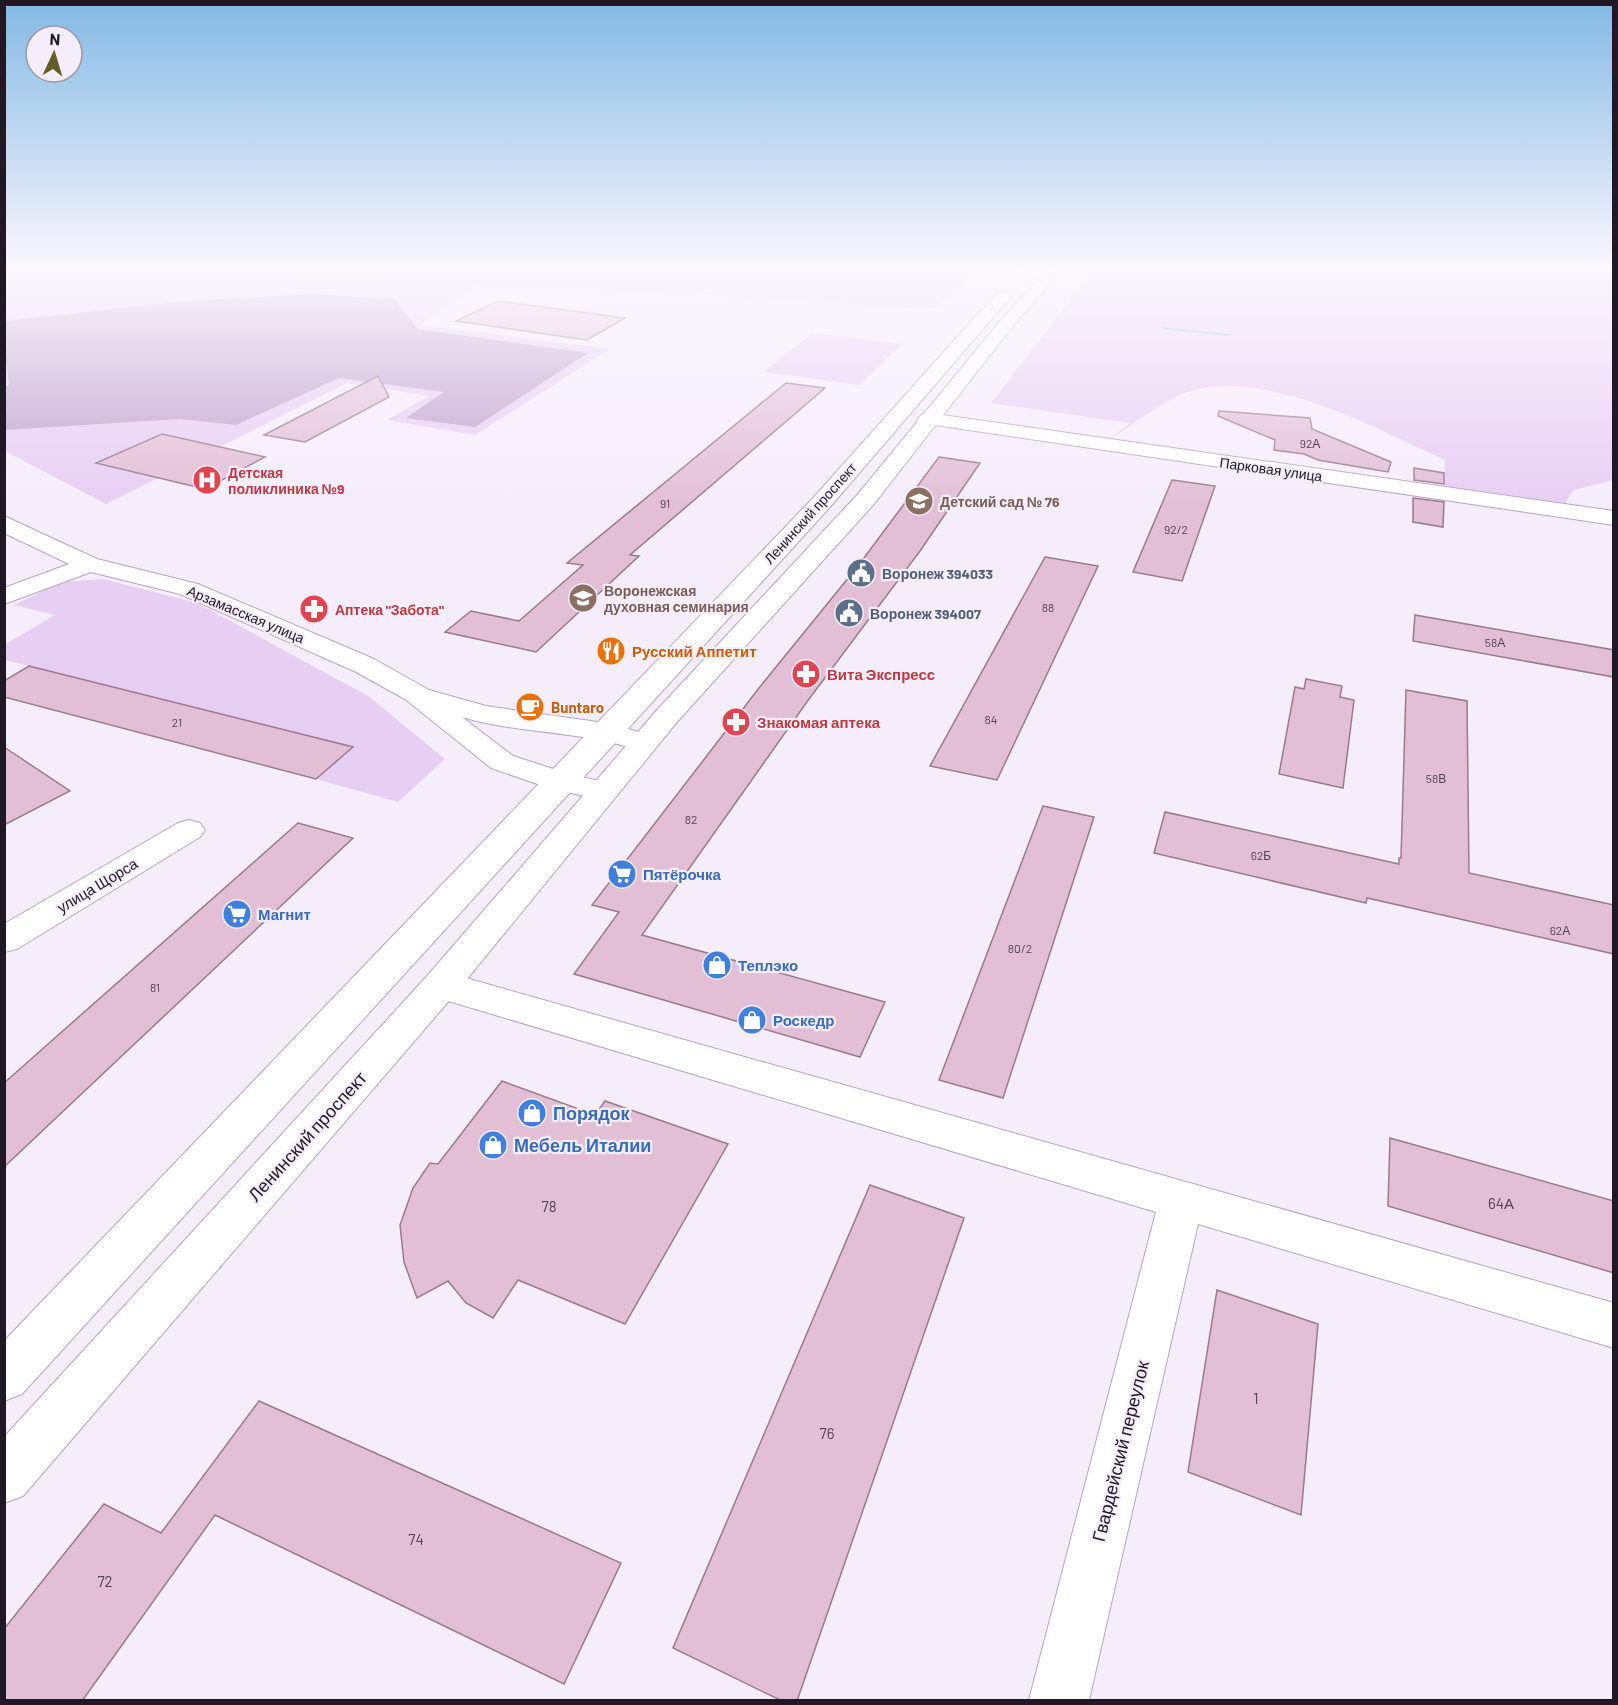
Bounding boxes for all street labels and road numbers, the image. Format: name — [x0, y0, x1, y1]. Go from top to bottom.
street label: Парковая улица — [1219, 453, 1324, 485]
street label: Ленинский проспект — [760, 459, 860, 567]
street label: Арзамасская улица — [185, 582, 307, 646]
street label: улица Щорса — [53, 854, 141, 916]
street label: Ленинский проспект — [243, 1067, 371, 1205]
street label: Гвардейский переулок — [1087, 1358, 1153, 1544]

